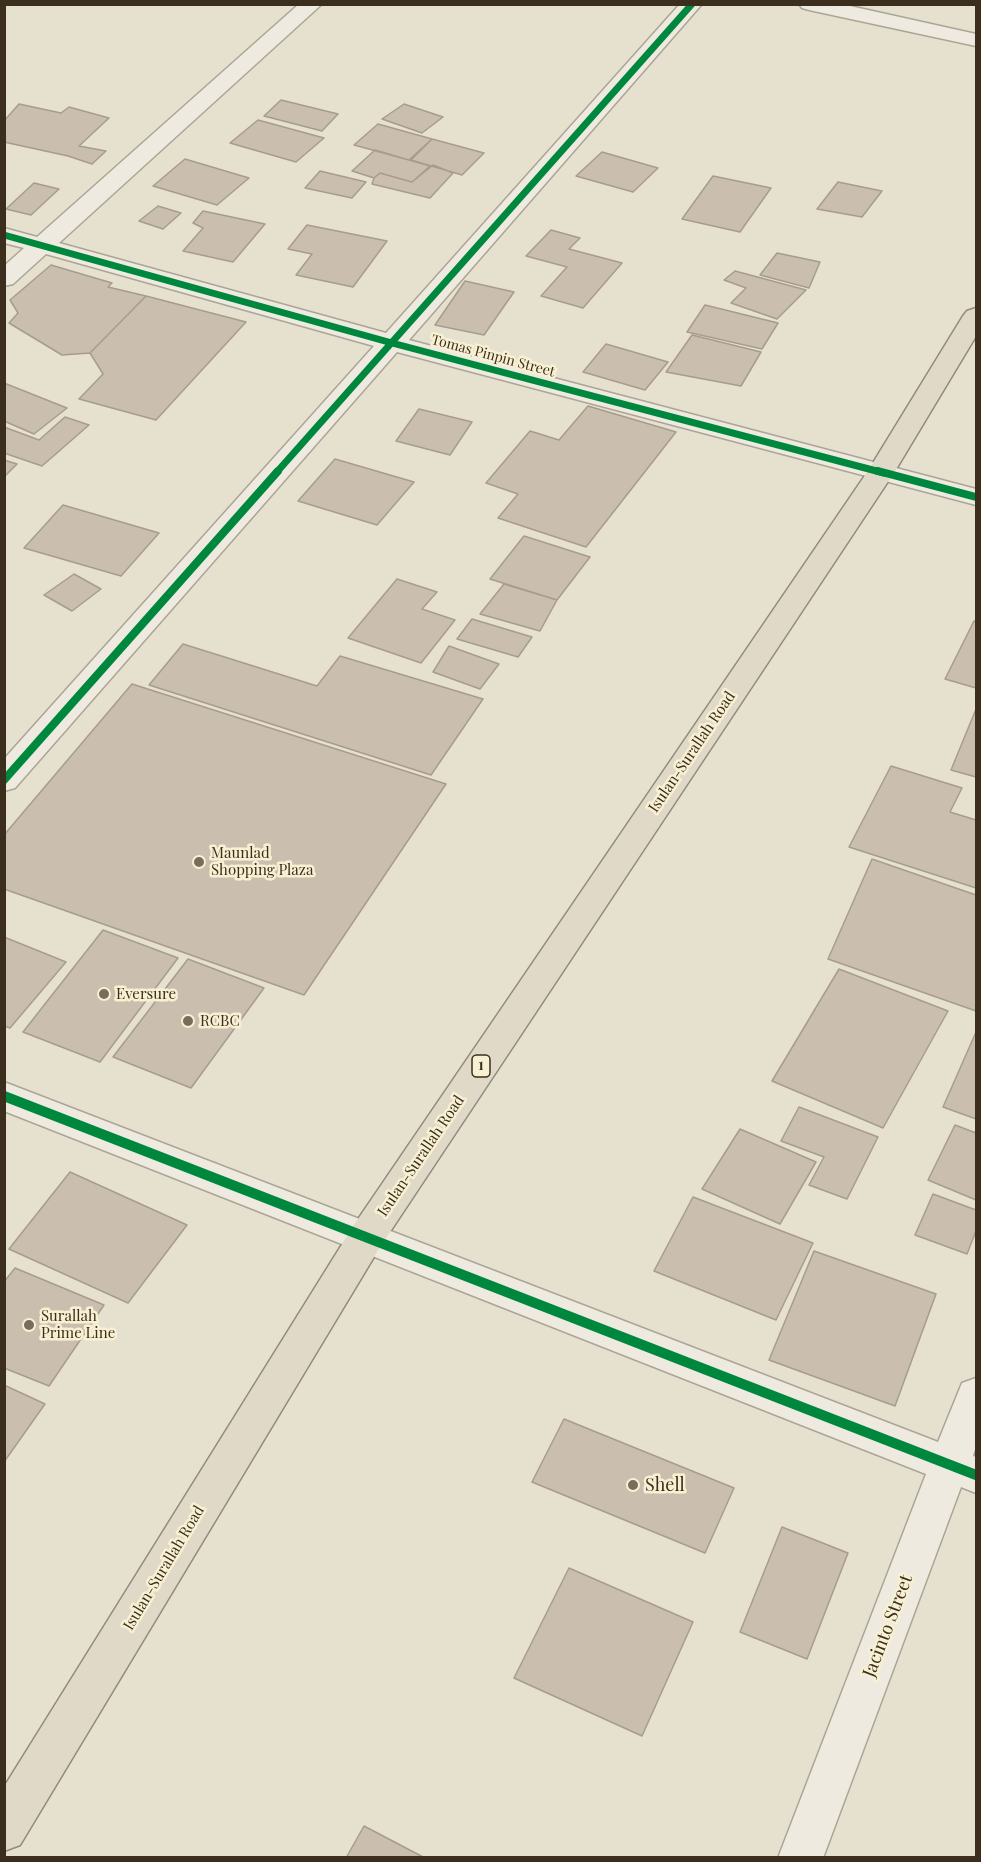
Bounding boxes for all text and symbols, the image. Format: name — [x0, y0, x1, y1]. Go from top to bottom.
street label: Tomas Pinpin Street — [429, 331, 557, 381]
street label: Isulan-Surallah Road — [645, 688, 739, 816]
place label: Maunlad Shopping Plaza — [211, 844, 313, 879]
marker: Maunlad Shopping Plaza — [192, 855, 206, 869]
place label: Eversure — [116, 985, 176, 1003]
marker: Eversure — [97, 987, 111, 1001]
place label: RCBC — [200, 1012, 240, 1030]
marker: RCBC — [181, 1014, 195, 1028]
road number: 1 — [472, 1055, 490, 1077]
street label: Isulan-Surallah Road — [374, 1092, 468, 1220]
place label: Surallah Prime Line — [41, 1307, 115, 1342]
marker: Surallah Prime Line — [22, 1318, 36, 1332]
place label: Shell — [645, 1474, 685, 1496]
marker: Shell — [626, 1478, 640, 1492]
street label: Isulan-Surallah Road — [120, 1502, 208, 1634]
street label: Jacinto Street — [859, 1572, 917, 1680]

